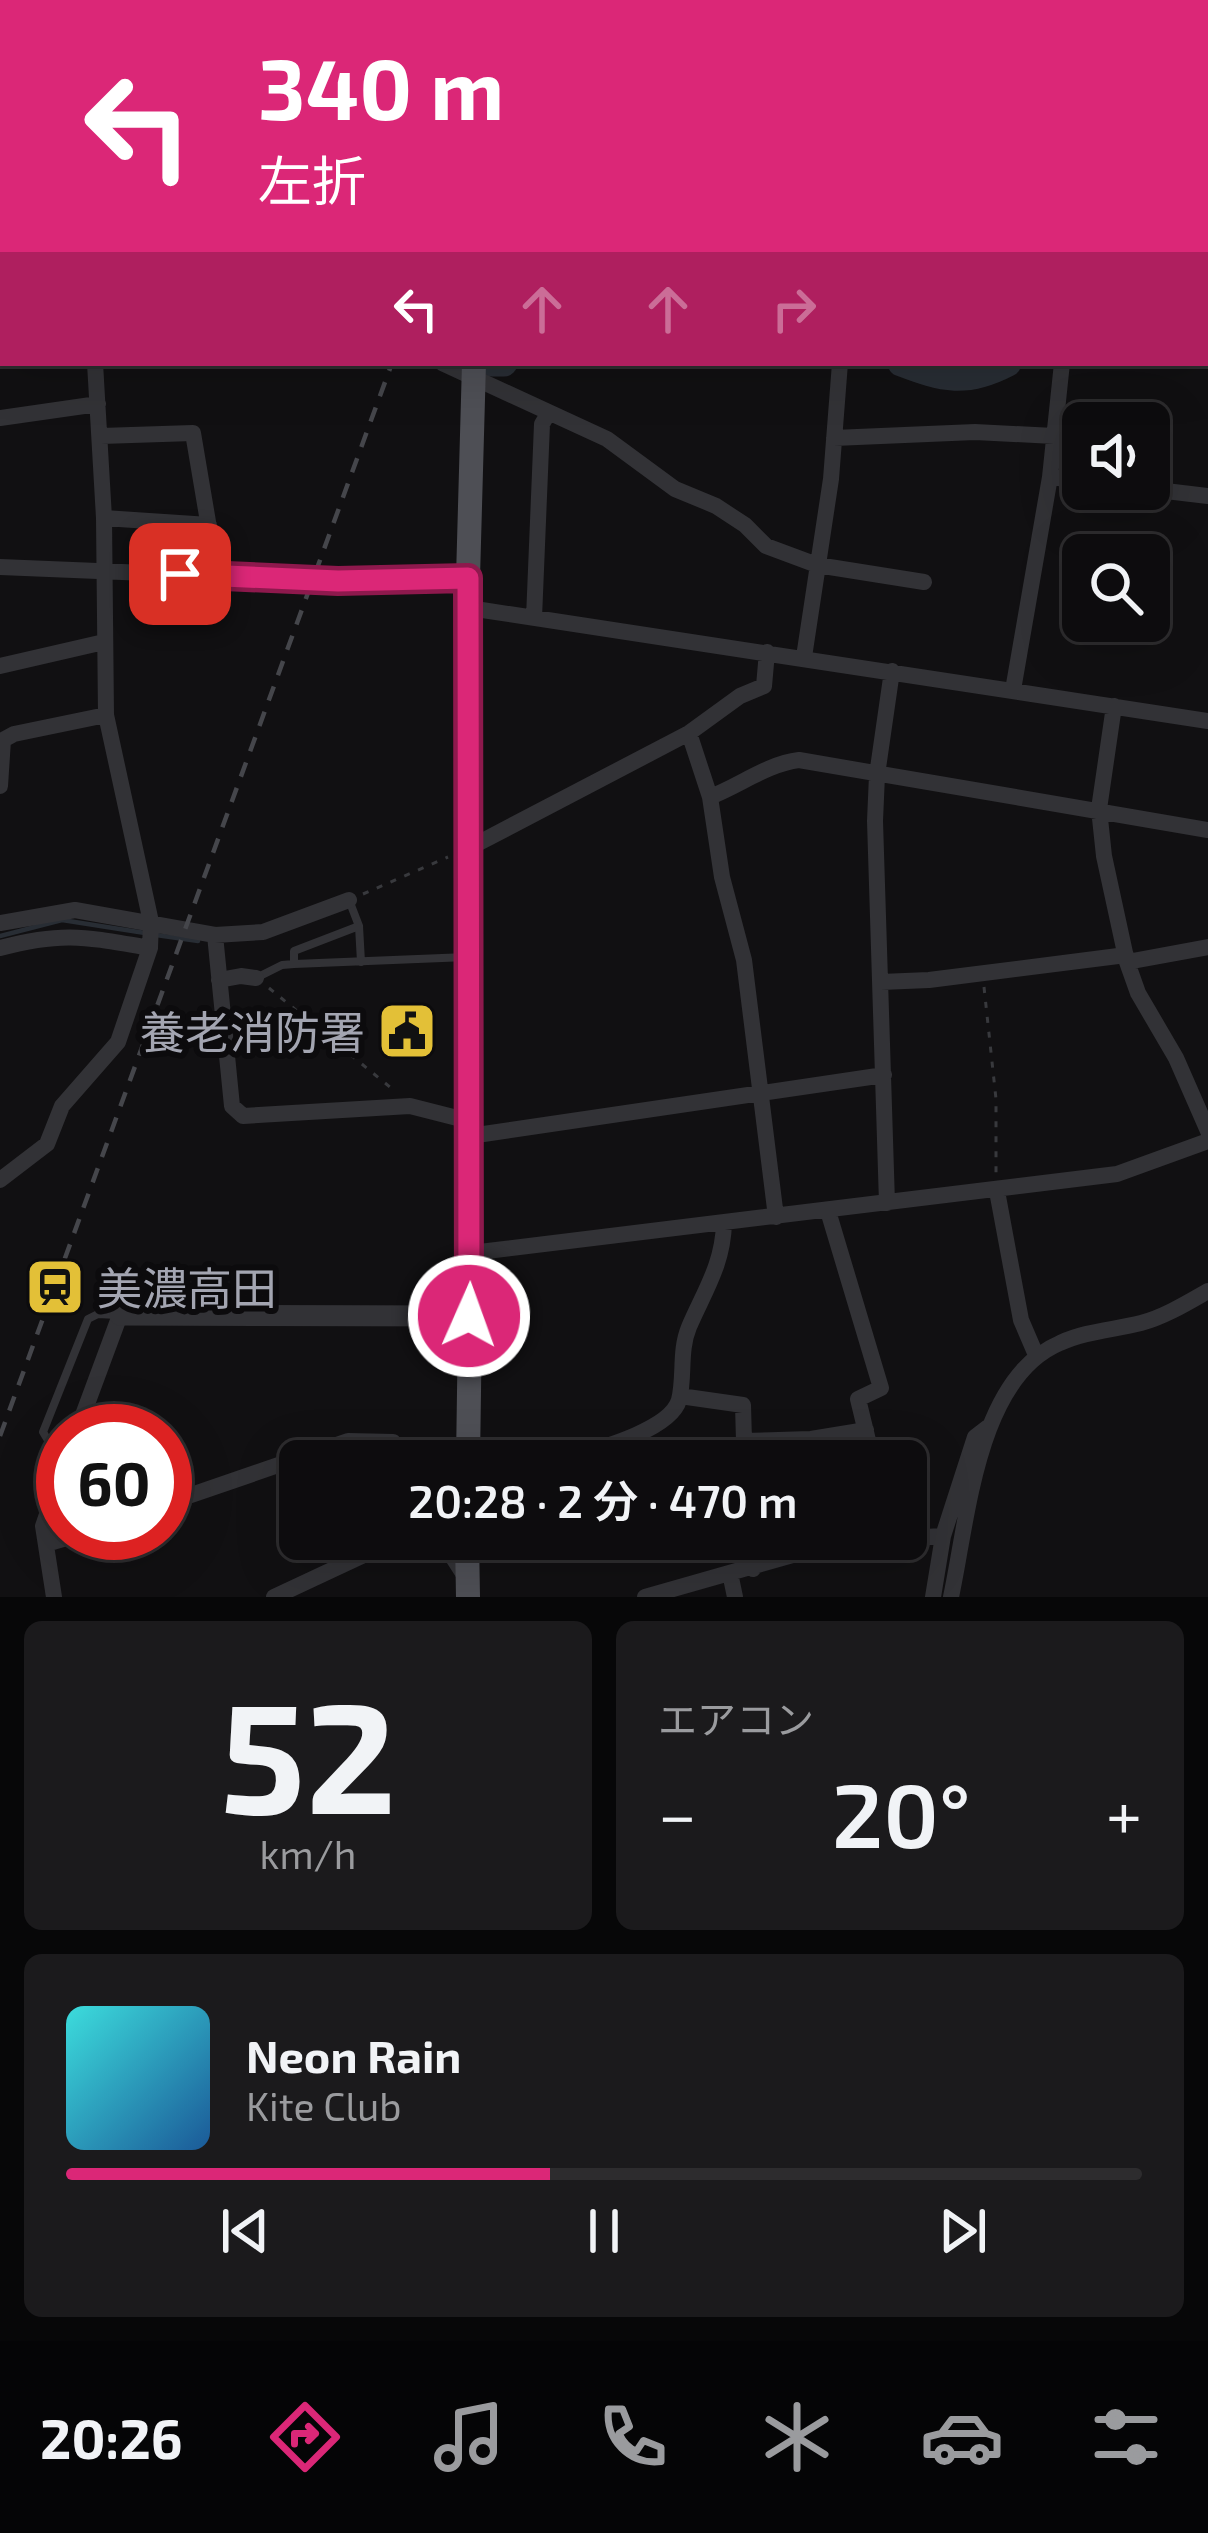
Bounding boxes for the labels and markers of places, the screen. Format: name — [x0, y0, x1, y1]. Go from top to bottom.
pin — [129, 523, 231, 625]
public building icon: 養老消防署 — [376, 1000, 438, 1062]
place label: 養老消防署 — [140, 1004, 365, 1058]
station icon: 美濃高田 — [24, 1256, 86, 1318]
place label: 美濃高田 — [97, 1260, 277, 1314]

